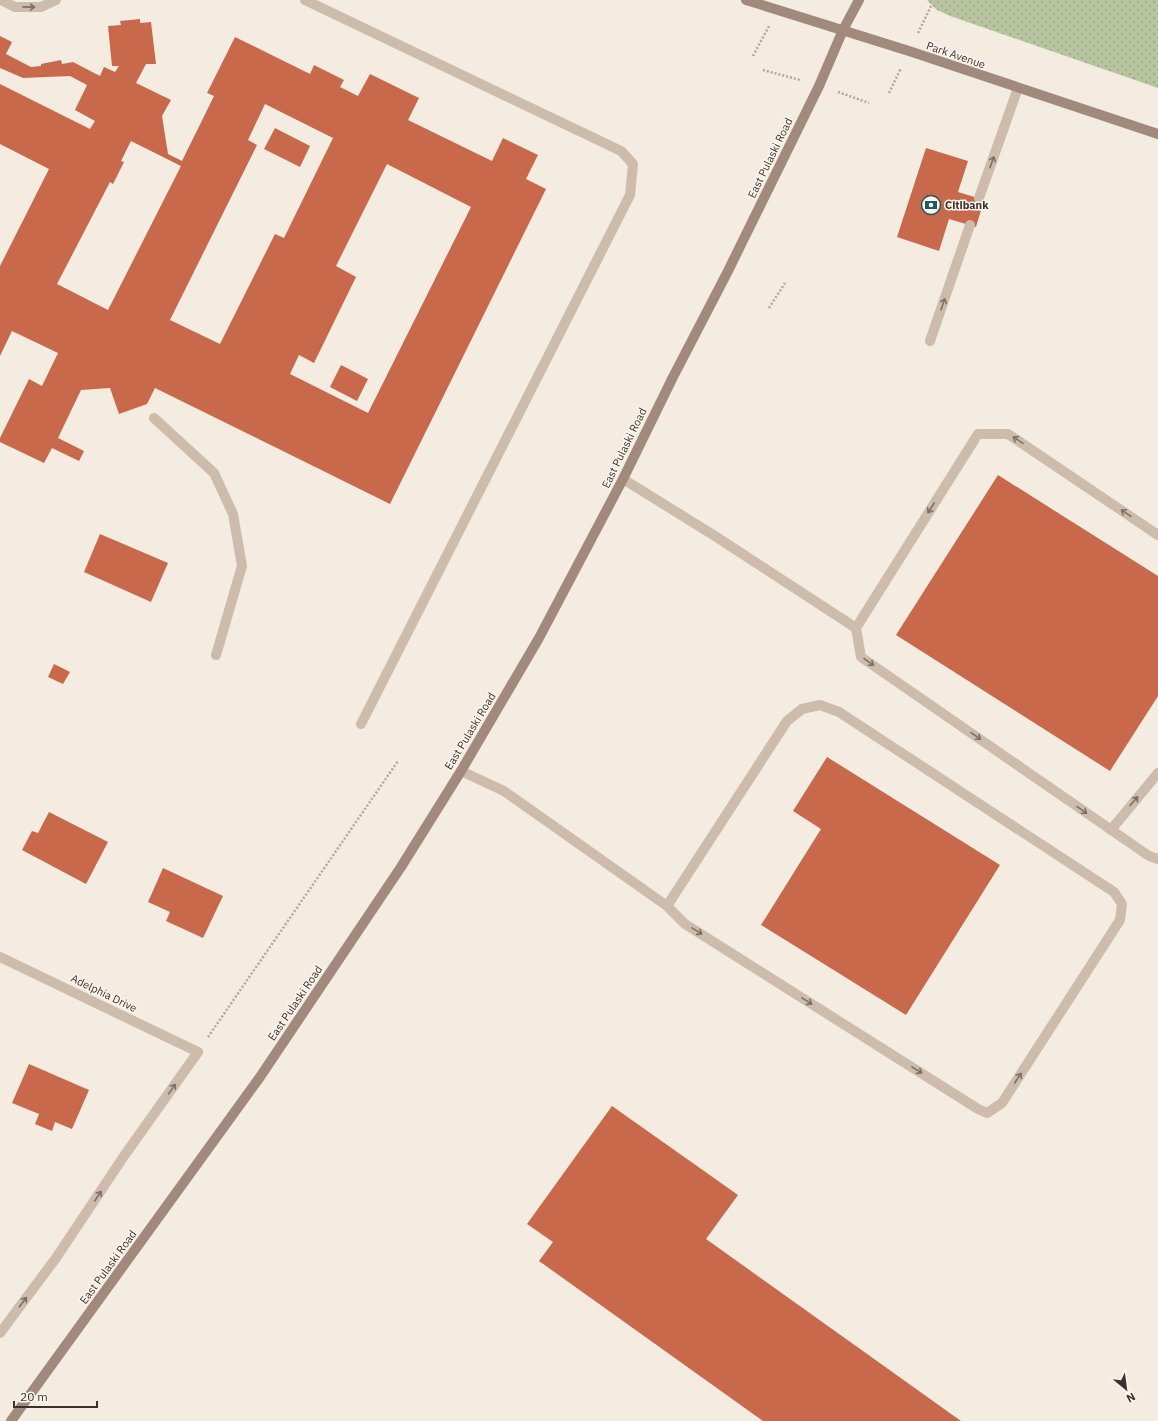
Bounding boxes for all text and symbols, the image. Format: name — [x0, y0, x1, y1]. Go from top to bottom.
one-way arrow — [22, 3, 35, 11]
street label: Park Avenue — [925, 38, 987, 72]
street label: East Pulaski Road — [745, 116, 795, 200]
one-way arrow — [989, 155, 996, 168]
bank icon: Citibank — [920, 194, 942, 216]
place label: Citibank — [945, 198, 989, 212]
one-way arrow — [940, 298, 947, 311]
street label: East Pulaski Road — [599, 406, 649, 490]
one-way arrow — [1013, 436, 1024, 444]
one-way arrow — [927, 503, 935, 514]
one-way arrow — [1120, 509, 1131, 517]
one-way arrow — [863, 658, 874, 666]
street label: East Pulaski Road — [441, 690, 499, 772]
one-way arrow — [970, 732, 981, 740]
one-way arrow — [1130, 796, 1139, 807]
one-way arrow — [1077, 806, 1088, 814]
one-way arrow — [691, 927, 702, 935]
street label: East Pulaski Road — [265, 963, 325, 1043]
street label: Adelphia Drive — [69, 971, 139, 1015]
one-way arrow — [801, 997, 813, 1005]
one-way arrow — [911, 1066, 922, 1074]
one-way arrow — [1015, 1072, 1023, 1084]
one-way arrow — [168, 1083, 176, 1094]
one-way arrow — [94, 1190, 102, 1201]
street label: East Pulaski Road — [77, 1227, 139, 1307]
one-way arrow — [19, 1297, 28, 1308]
north arrow — [1106, 1369, 1146, 1409]
scale bar — [14, 1383, 97, 1409]
text: 20 m — [20, 1389, 48, 1404]
text: N — [1124, 1390, 1138, 1406]

